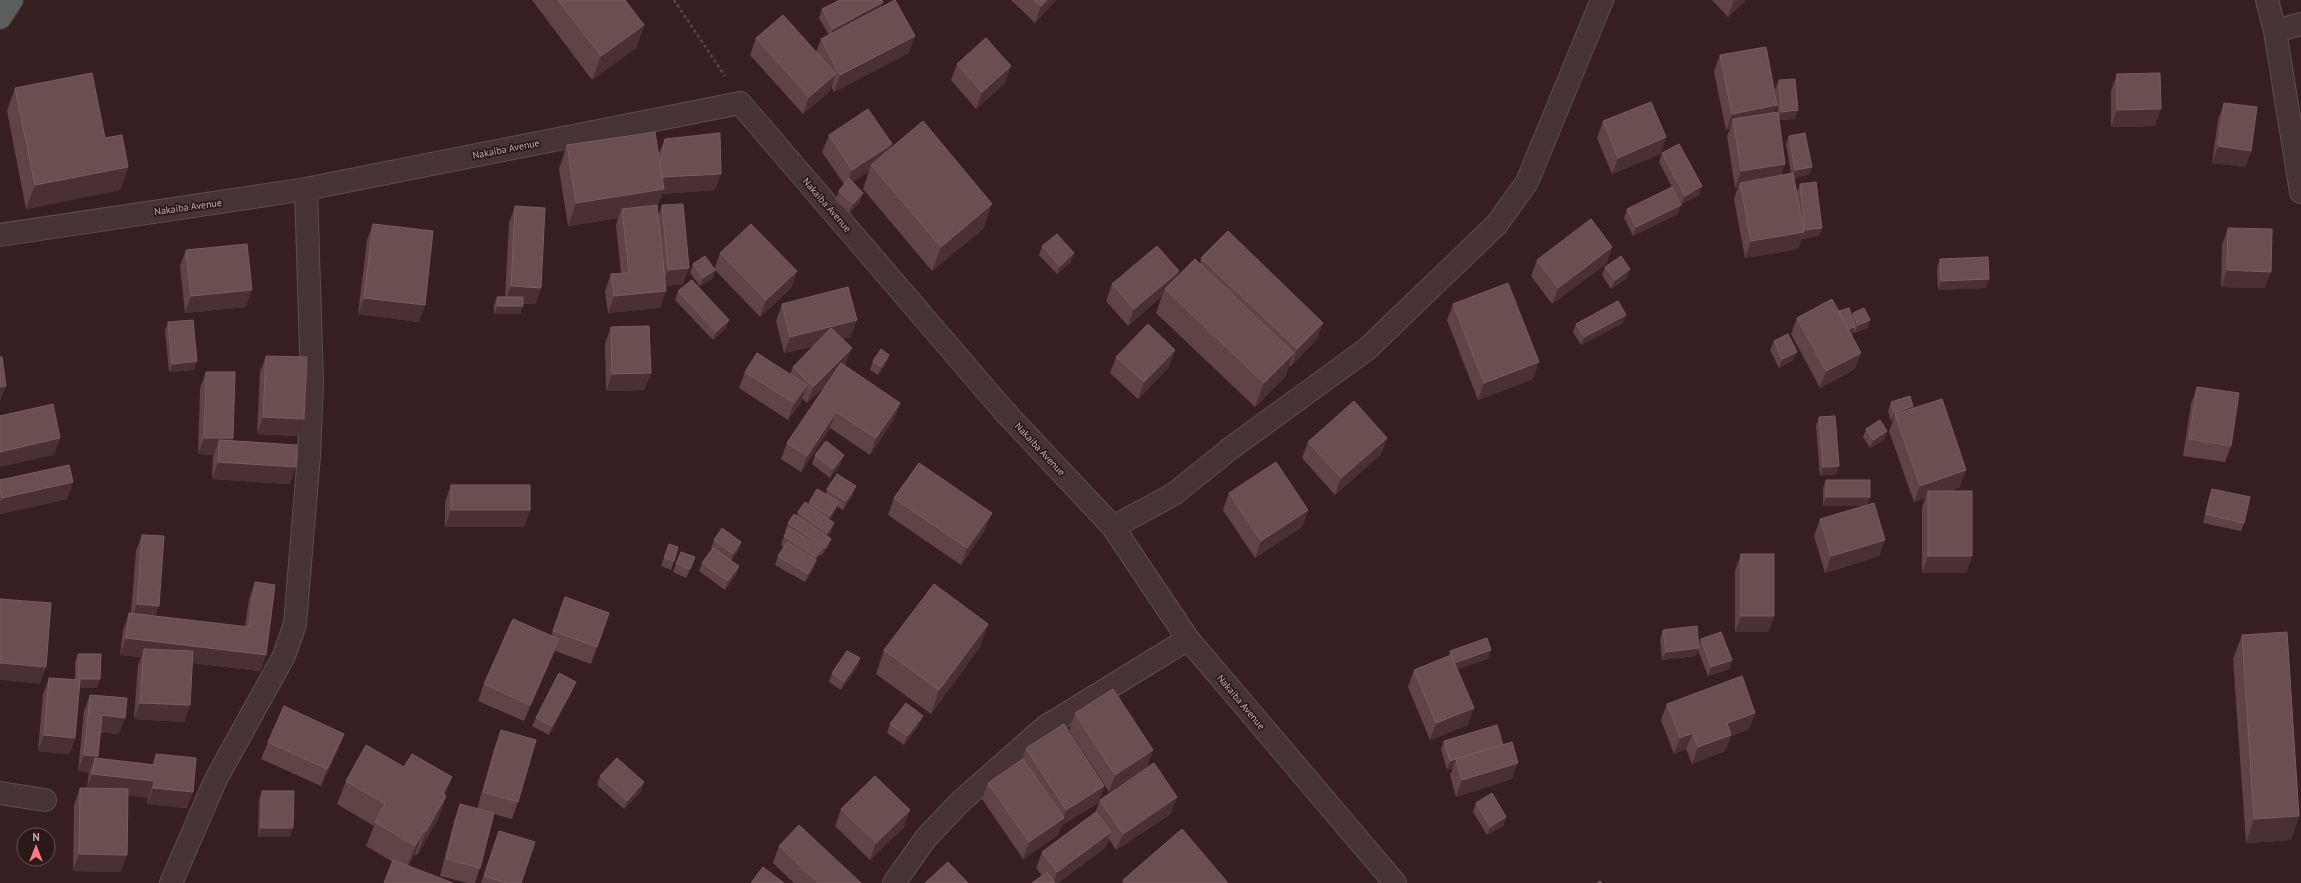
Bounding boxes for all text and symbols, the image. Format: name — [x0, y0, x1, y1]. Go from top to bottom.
street label: Nakaiba Avenue — [471, 136, 541, 162]
street label: Nakaiba Avenue — [800, 175, 854, 235]
street label: Nakaiba Avenue — [153, 196, 223, 218]
street label: Nakaiba Avenue — [1012, 420, 1068, 478]
street label: Nakaiba Avenue — [1214, 672, 1268, 732]
north arrow — [16, 827, 56, 867]
text: N — [32, 830, 40, 844]

